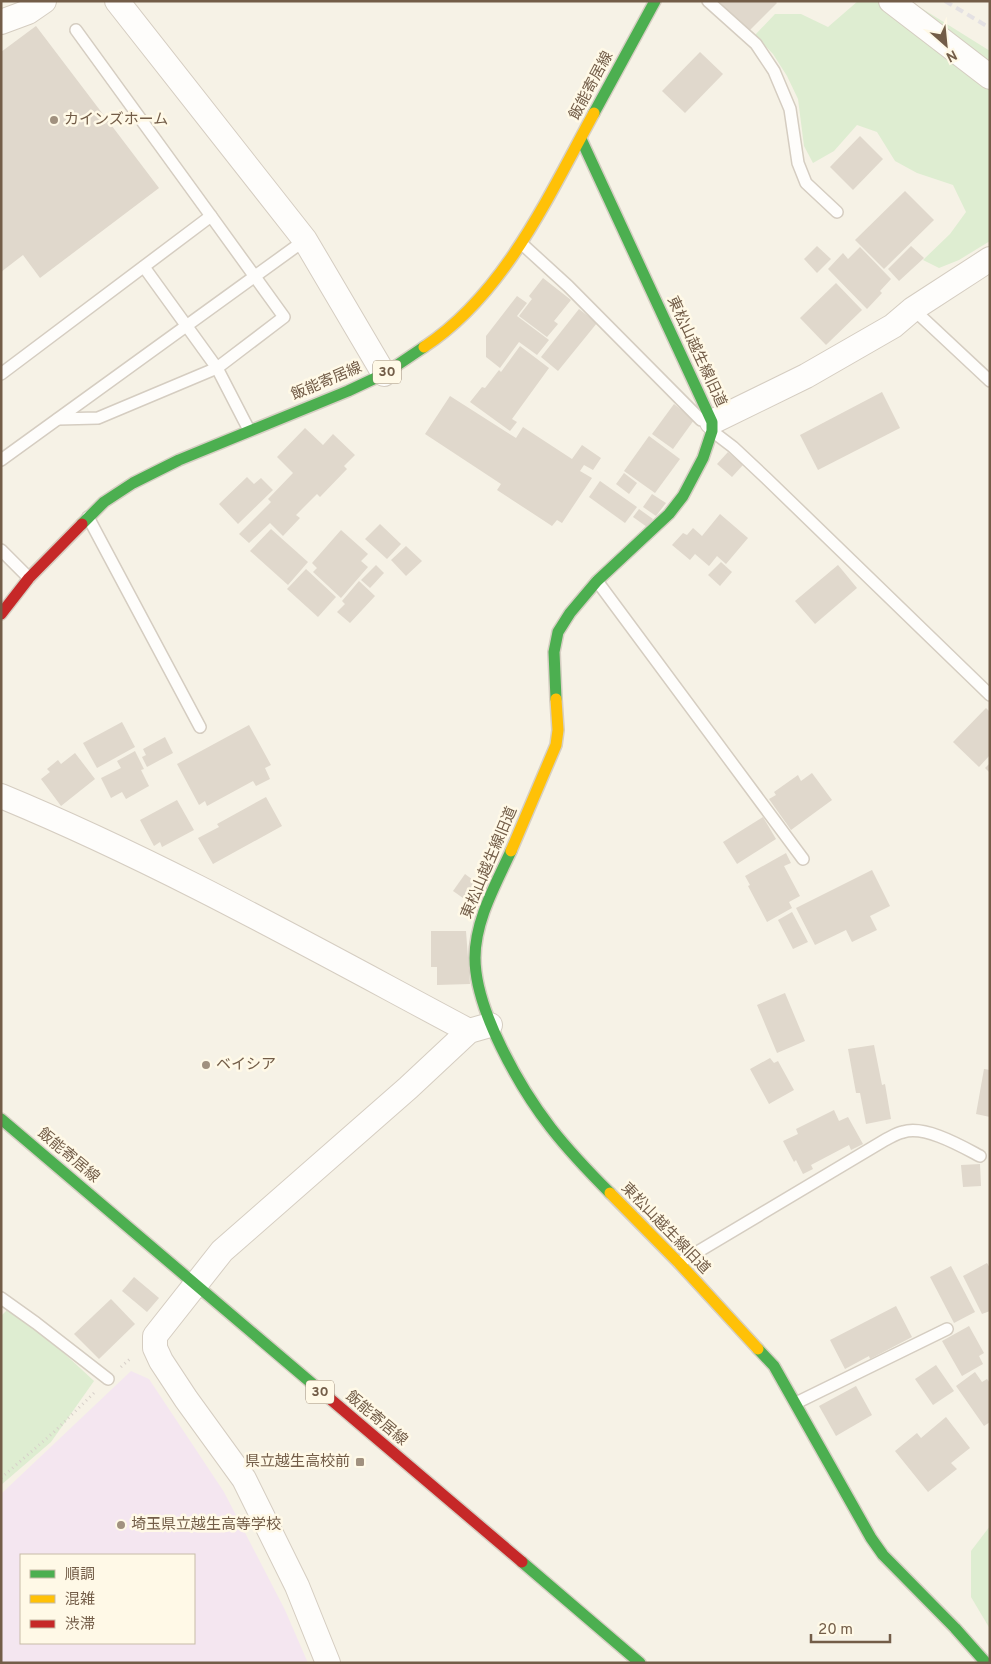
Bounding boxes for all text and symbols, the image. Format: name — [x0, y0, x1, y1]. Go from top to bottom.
north arrow — [921, 20, 971, 70]
text: N — [943, 45, 960, 65]
street label: 飯能寄居線 — [565, 48, 618, 124]
place label: カインズホーム — [64, 111, 168, 130]
marker: カインズホーム — [48, 114, 60, 126]
street label: 東松山越生線旧道 — [662, 294, 730, 410]
street label: 飯能寄居線 — [288, 358, 365, 405]
road number: 30 — [373, 361, 401, 384]
street label: 東松山越生線旧道 — [458, 804, 522, 922]
place label: ベイシア — [216, 1056, 276, 1075]
marker: ベイシア — [200, 1059, 212, 1071]
street label: 飯能寄居線 — [33, 1124, 103, 1187]
street label: 東松山越生線旧道 — [616, 1179, 714, 1279]
road number: 30 — [306, 1380, 334, 1404]
street label: 飯能寄居線 — [341, 1387, 411, 1450]
place label: 県立越生高校前 — [245, 1453, 350, 1472]
marker: 県立越生高校前 — [354, 1456, 366, 1468]
place label: 埼玉県立越生高等学校 — [131, 1516, 281, 1535]
marker: 埼玉県立越生高等学校 — [115, 1519, 127, 1531]
legend — [20, 1554, 195, 1644]
text: 順調 — [65, 1566, 95, 1585]
text: 混雑 — [65, 1591, 95, 1610]
scale bar — [811, 1612, 890, 1644]
text: 渋滞 — [65, 1616, 95, 1635]
text: 20 m — [818, 1621, 853, 1640]

